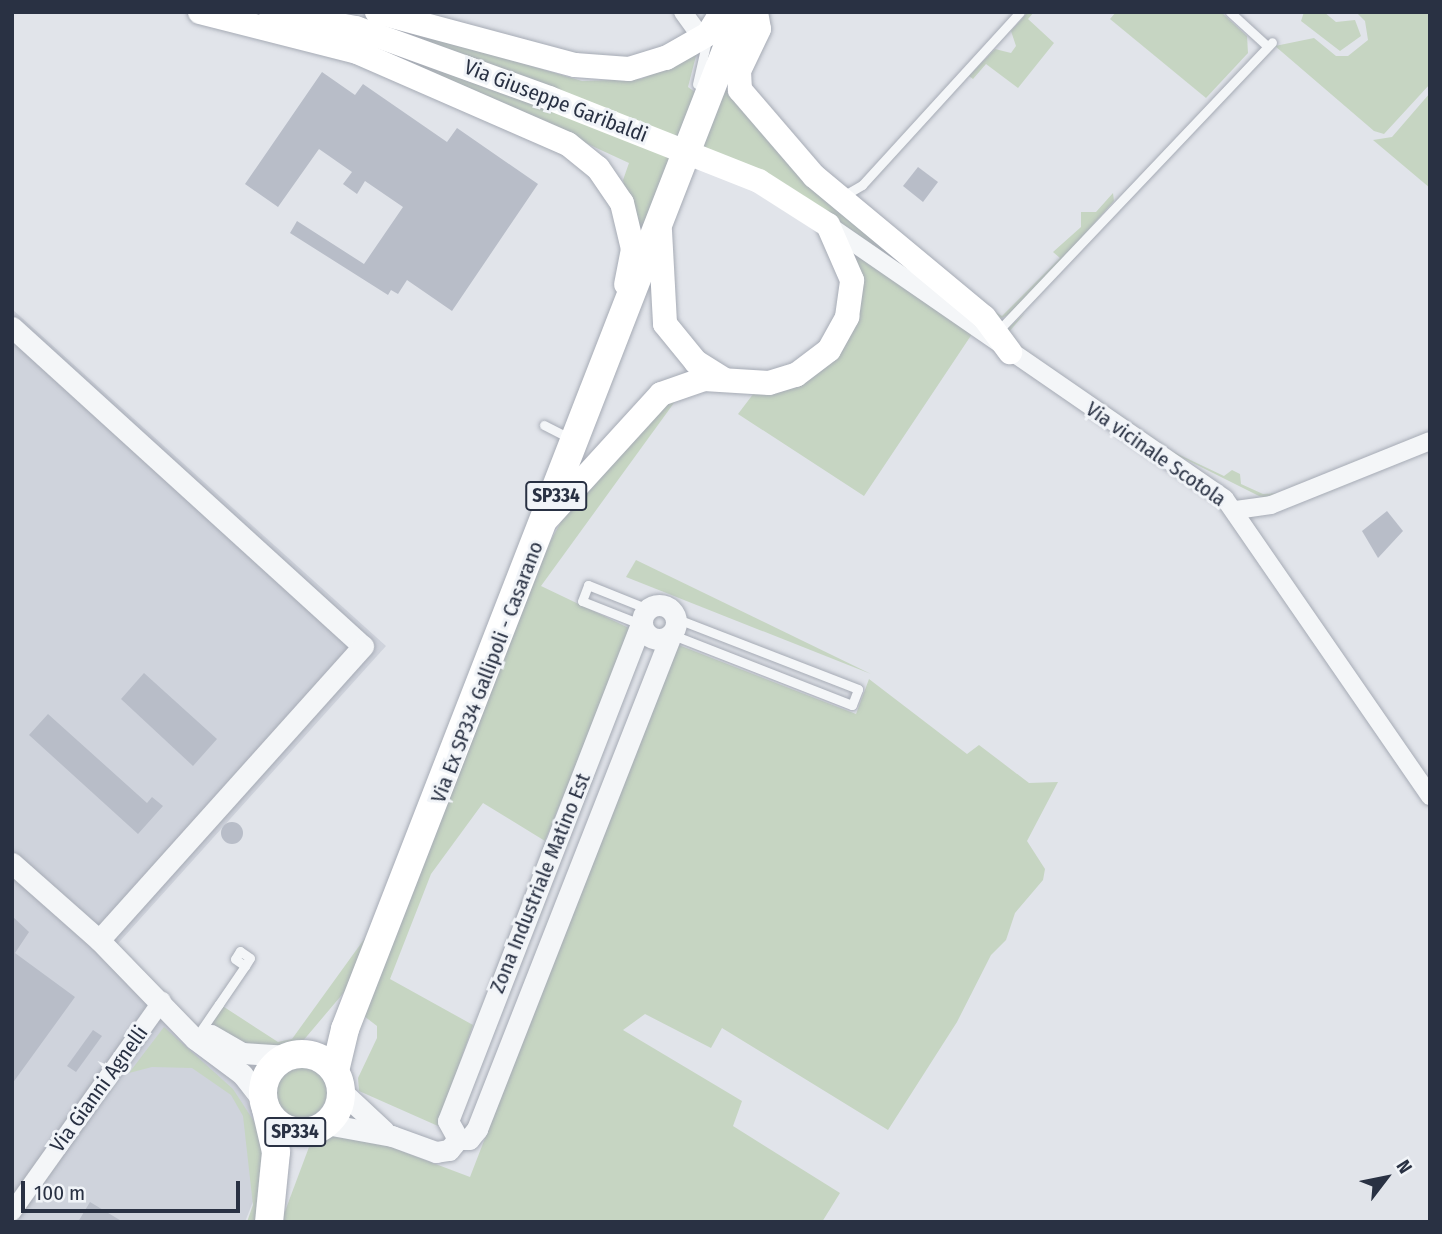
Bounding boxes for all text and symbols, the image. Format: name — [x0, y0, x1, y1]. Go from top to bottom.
street label: Via Giuseppe Garibaldi — [461, 54, 651, 148]
street label: Via vicinale Scotola — [1081, 396, 1231, 512]
road number: SP334 — [524, 481, 588, 512]
street label: Via Ex SP334 Gallipoli - Casarano — [425, 538, 549, 806]
street label: Zona Industriale Matino Est — [484, 769, 596, 997]
street label: Via Gianni Agnelli — [45, 1021, 153, 1157]
road number: SP334 — [264, 1116, 326, 1148]
north arrow — [1351, 1143, 1421, 1213]
text: N — [1391, 1156, 1417, 1178]
scale bar — [24, 1168, 243, 1212]
text: 100 m — [34, 1180, 85, 1206]

